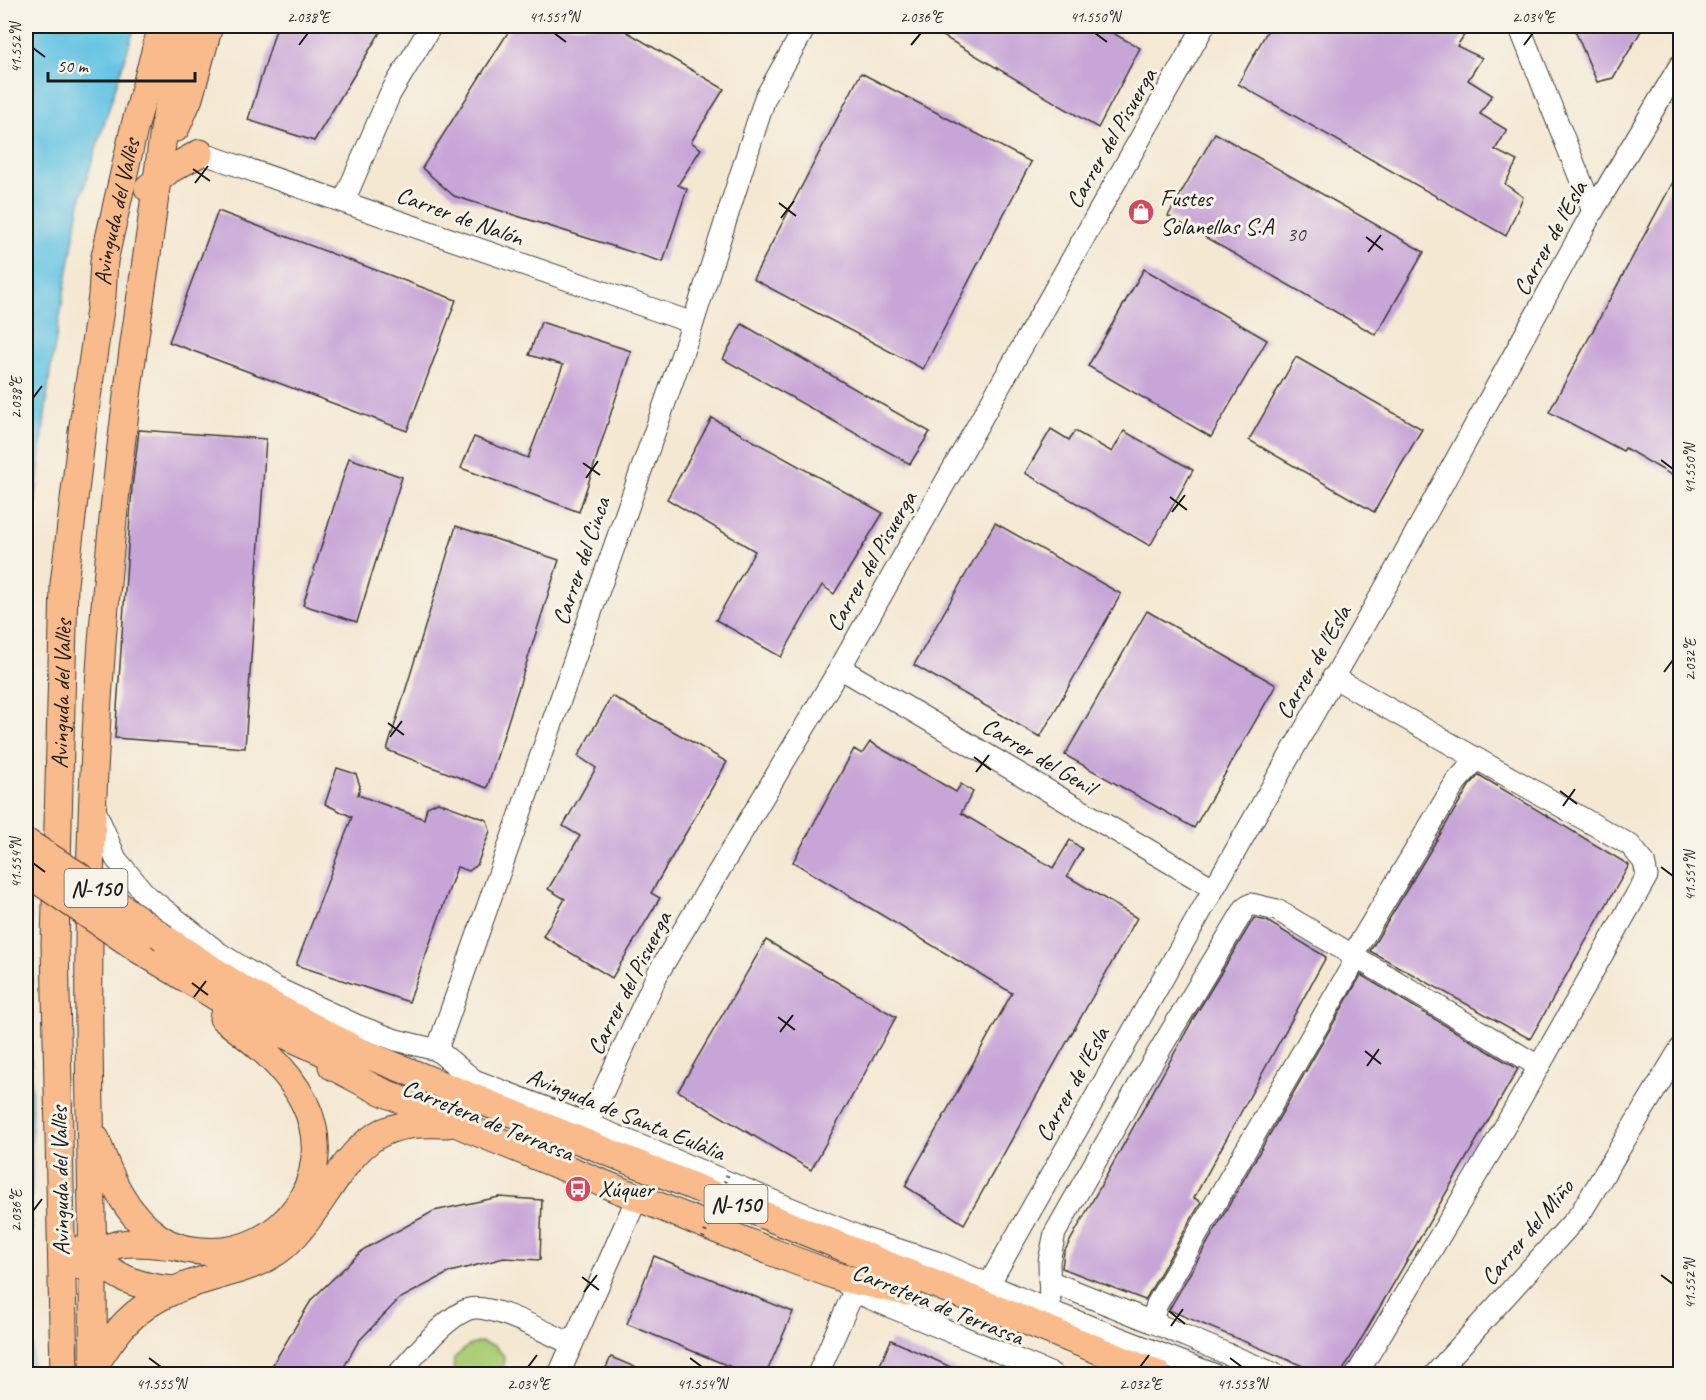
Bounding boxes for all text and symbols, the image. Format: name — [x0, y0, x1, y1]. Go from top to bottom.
text: 2.038°E — [287, 8, 331, 27]
text: 41.551°N — [529, 8, 582, 27]
text: 2.036°E — [900, 8, 944, 27]
text: 41.550°N — [1070, 8, 1123, 27]
text: 2.034°E — [1512, 8, 1556, 27]
text: 41.552°N — [7, 20, 26, 73]
scale bar — [48, 45, 195, 83]
text: 50 m — [57, 55, 90, 77]
street label: Carrer del Pisuerga — [1059, 61, 1164, 213]
street label: Avinguda del Vallès — [88, 133, 147, 286]
street label: Carrer de l'Esla — [1506, 174, 1595, 301]
street label: Carrer de Nalón — [393, 179, 529, 253]
place label: Fustes Solanellas S.A — [1160, 183, 1274, 241]
shop icon: Fustes Solanellas S.A — [1126, 197, 1156, 227]
house number: 30 — [1287, 221, 1307, 247]
text: 2.038°E — [7, 375, 26, 419]
text: 41.550°N — [1681, 441, 1700, 494]
street label: Carrer del Pisuerga — [819, 484, 924, 636]
street label: Carrer del Cinca — [545, 492, 617, 629]
street label: Carrer de l'Esla — [1268, 598, 1358, 724]
street label: Avinguda del Vallès — [44, 616, 78, 769]
text: 2.032°E — [1681, 637, 1700, 681]
street label: Carrer del Genil — [977, 710, 1105, 804]
text: 41.554°N — [7, 835, 26, 888]
text: 41.551°N — [1681, 848, 1700, 901]
road number: N-150 — [64, 869, 128, 907]
street label: Carrer del Pisuerga — [580, 905, 679, 1060]
street label: Carrer de l'Esla — [1028, 1020, 1117, 1147]
street label: Avinguda de Santa Eulàlia — [523, 1061, 731, 1168]
street label: Carretera de Terrassa — [398, 1072, 579, 1168]
street label: Avinguda del Vallès — [44, 1103, 76, 1256]
street label: Carrer del Miño — [1474, 1172, 1581, 1291]
bus stop icon: Xúquer — [563, 1174, 593, 1204]
place label: Xúquer — [598, 1174, 656, 1204]
road number: N-150 — [704, 1185, 768, 1223]
text: 2.036°E — [7, 1188, 26, 1232]
street label: Carretera de Terrassa — [848, 1256, 1029, 1352]
text: 41.552°N — [1681, 1256, 1700, 1309]
text: 41.555°N — [136, 1375, 189, 1394]
text: 2.034°E — [507, 1375, 551, 1394]
text: 41.554°N — [677, 1375, 730, 1394]
text: 2.032°E — [1119, 1375, 1163, 1394]
text: 41.553°N — [1217, 1375, 1270, 1394]

